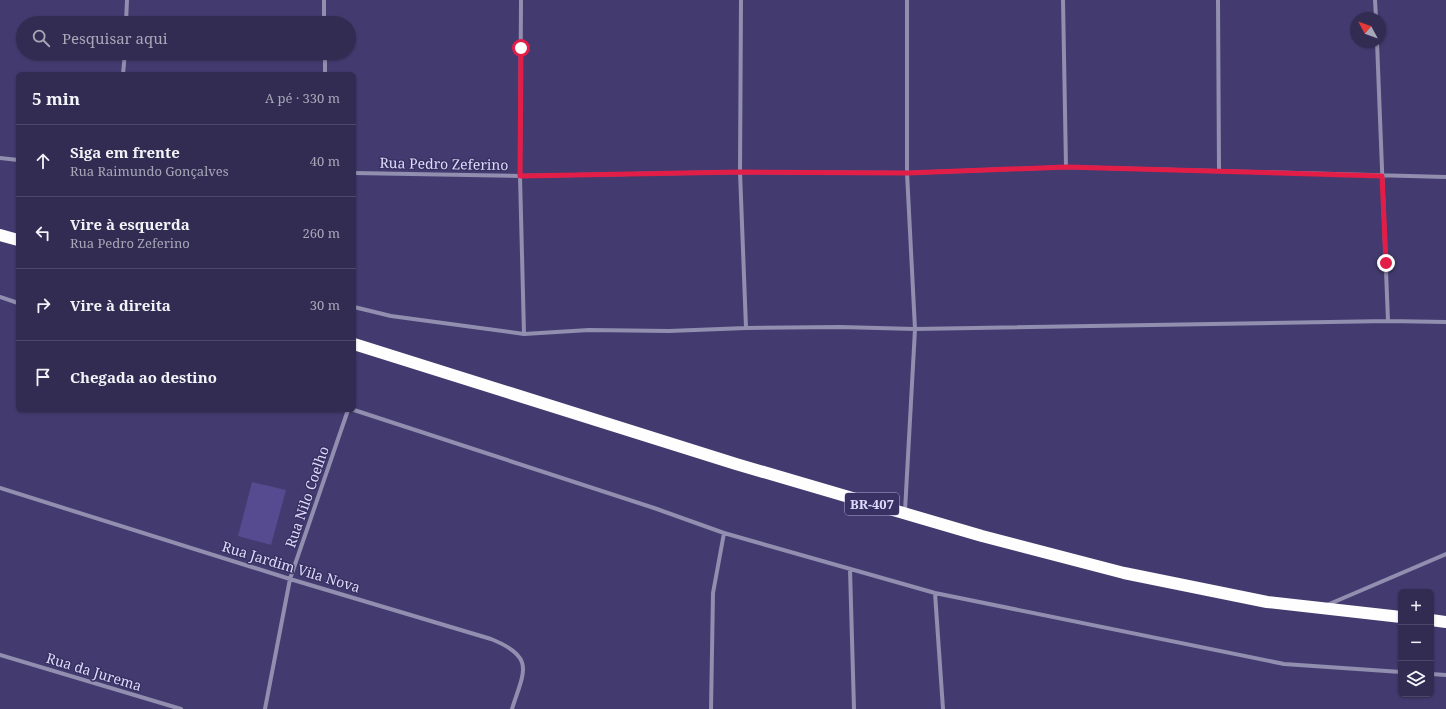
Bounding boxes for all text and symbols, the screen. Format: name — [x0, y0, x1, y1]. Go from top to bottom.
north arrow — [1350, 12, 1386, 48]
search box — [16, 16, 356, 60]
icon: search — [30, 27, 52, 49]
text: Pesquisar aqui — [62, 28, 168, 48]
route start — [512, 39, 530, 57]
text: 5 min — [32, 87, 80, 110]
text: A pé · 330 m — [265, 89, 340, 107]
text: Siga em frente — [70, 142, 180, 162]
icon: ahead — [32, 150, 54, 172]
text: 40 m — [310, 152, 340, 170]
street label: Rua Pedro Zeferino — [379, 153, 509, 174]
text: Rua Raimundo Gonçalves — [70, 162, 229, 180]
text: Vire à esquerda — [70, 214, 190, 234]
icon: left — [32, 222, 54, 244]
text: 260 m — [303, 224, 340, 242]
text: Rua Pedro Zeferino — [70, 234, 190, 252]
route end — [1377, 254, 1395, 272]
icon: right — [32, 294, 54, 316]
text: Vire à direita — [70, 295, 171, 315]
text: 30 m — [310, 296, 340, 314]
icon: arrive — [32, 366, 54, 388]
text: Chegada ao destino — [70, 367, 217, 387]
street label: Rua Nilo Coelho — [280, 443, 333, 550]
road number: BR-407 — [845, 493, 899, 515]
street label: Rua Jardim Vila Nova — [220, 536, 363, 597]
map controls — [1398, 589, 1434, 697]
button: + — [1398, 589, 1434, 625]
button: − — [1398, 625, 1434, 661]
street label: Rua da Jurema — [44, 648, 144, 695]
button: layers — [1398, 661, 1434, 697]

